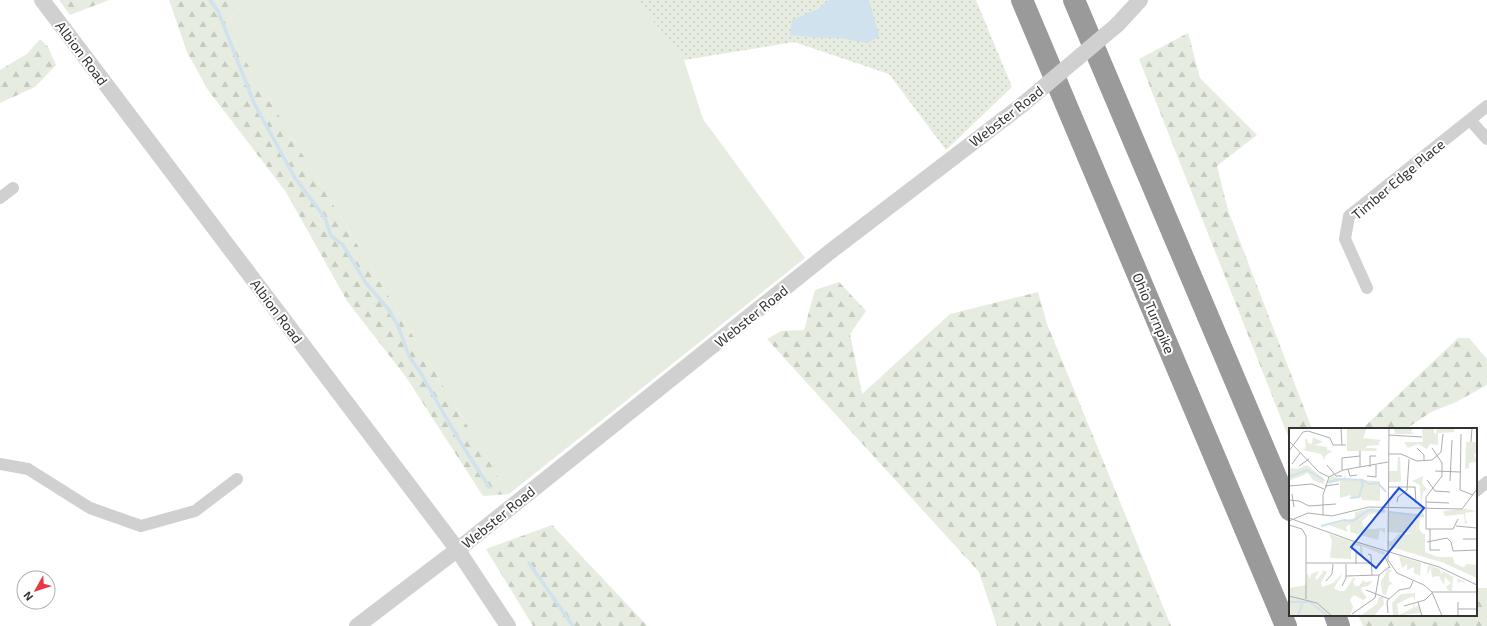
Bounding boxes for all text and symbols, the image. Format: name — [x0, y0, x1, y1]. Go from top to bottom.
street label: Albion Road — [52, 18, 112, 88]
street label: Webster Road — [966, 82, 1046, 150]
street label: Timber Edge Place — [1348, 135, 1448, 223]
street label: Ohio Turnpike — [1129, 270, 1179, 356]
street label: Albion Road — [247, 276, 307, 346]
street label: Webster Road — [711, 281, 791, 351]
inset map — [1289, 428, 1477, 616]
street label: Webster Road — [458, 482, 538, 552]
north arrow — [16, 570, 56, 610]
text: N — [20, 589, 35, 604]

